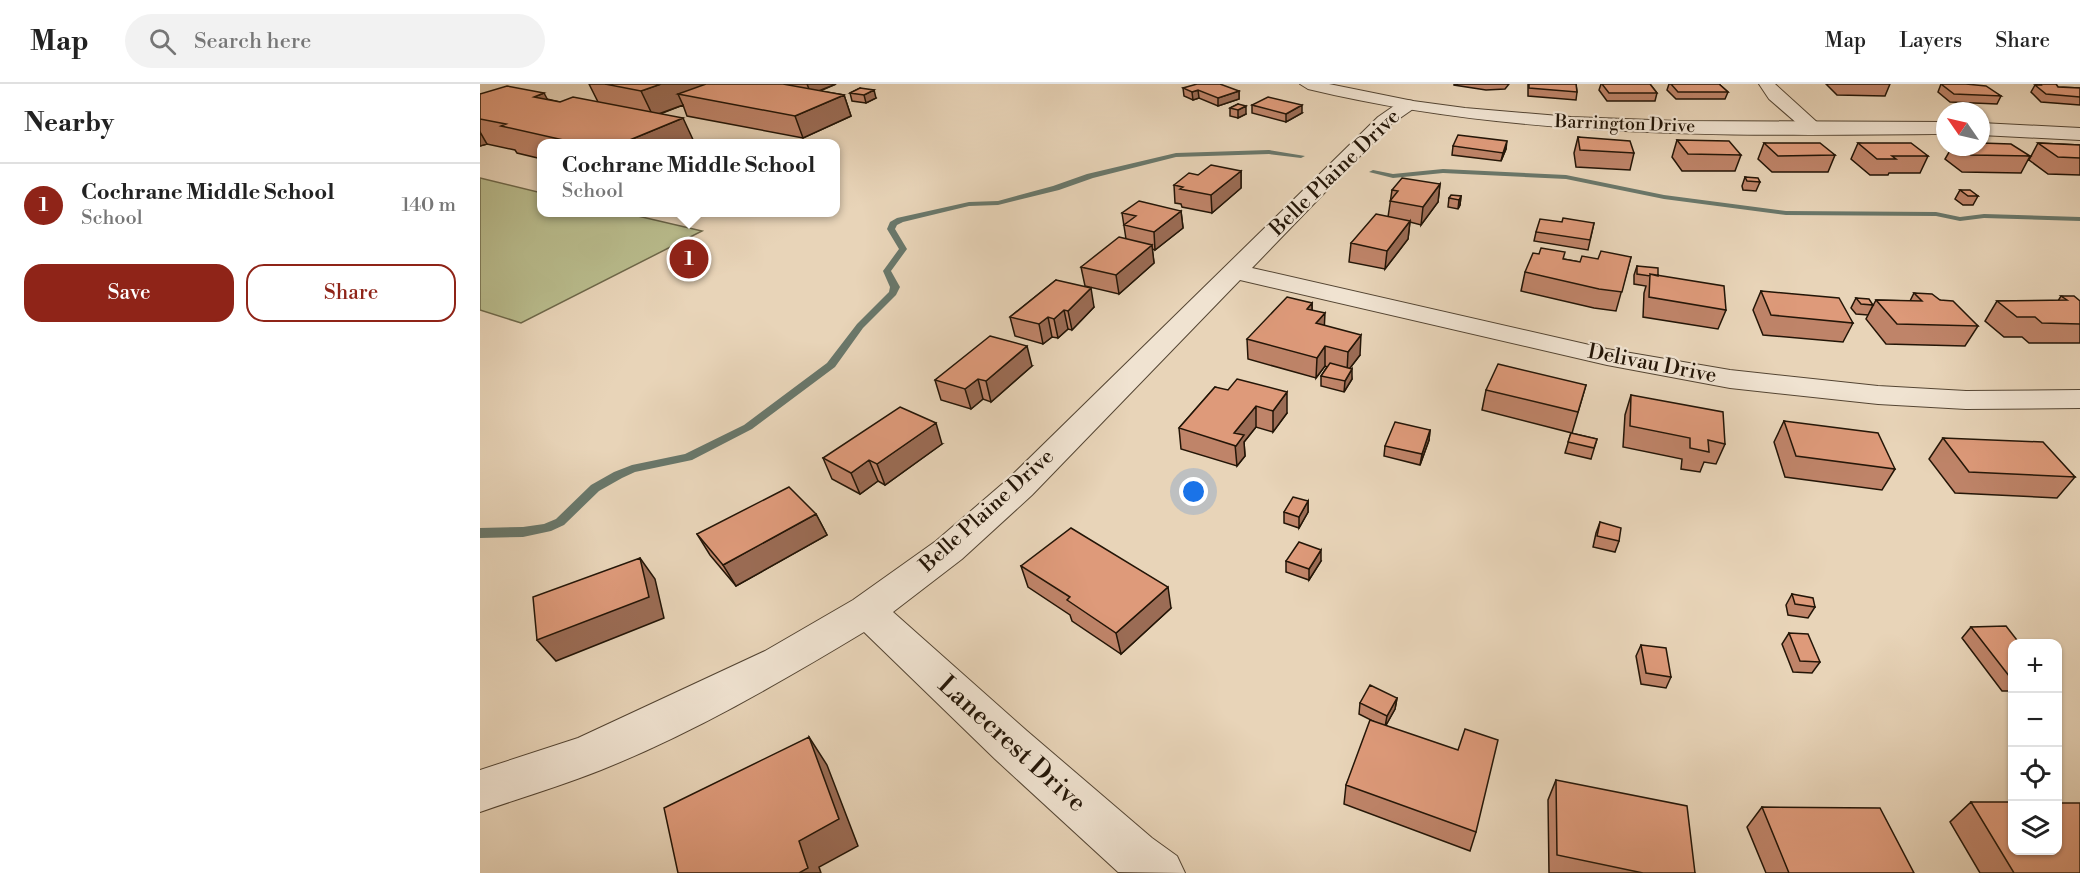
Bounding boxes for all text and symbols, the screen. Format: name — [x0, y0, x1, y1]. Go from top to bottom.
search box — [125, 14, 545, 68]
text: Map — [30, 24, 89, 59]
icon: search — [146, 25, 179, 58]
text: Search here — [194, 28, 311, 55]
text: Map — [1825, 28, 1866, 54]
text: Layers — [1899, 28, 1962, 54]
text: Share — [1995, 28, 2050, 54]
north arrow — [1936, 102, 1990, 156]
street label: Belle Plaine Drive — [1263, 104, 1406, 243]
text: Nearby — [24, 107, 114, 139]
street label: Barrington Drive — [1553, 110, 1696, 138]
popup — [537, 139, 840, 217]
text: Cochrane Middle School — [562, 152, 815, 179]
text: Cochrane Middle School — [81, 179, 335, 206]
text: School — [562, 179, 624, 204]
text: 1 — [39, 193, 48, 218]
text: 140 m — [401, 193, 456, 218]
text: School — [81, 206, 143, 231]
pin: 1 — [670, 236, 708, 282]
button: Save — [24, 264, 234, 322]
button: Share — [246, 264, 456, 322]
street label: Delivau Drive — [1585, 339, 1719, 389]
street label: Belle Plaine Drive — [914, 444, 1060, 579]
your location — [1179, 477, 1208, 506]
map controls — [2008, 639, 2062, 855]
button: + — [2008, 639, 2062, 693]
street label: Lanecrest Drive — [931, 669, 1093, 819]
button: − — [2008, 693, 2062, 747]
button: locate — [2008, 747, 2062, 801]
button: layers — [2008, 801, 2062, 855]

